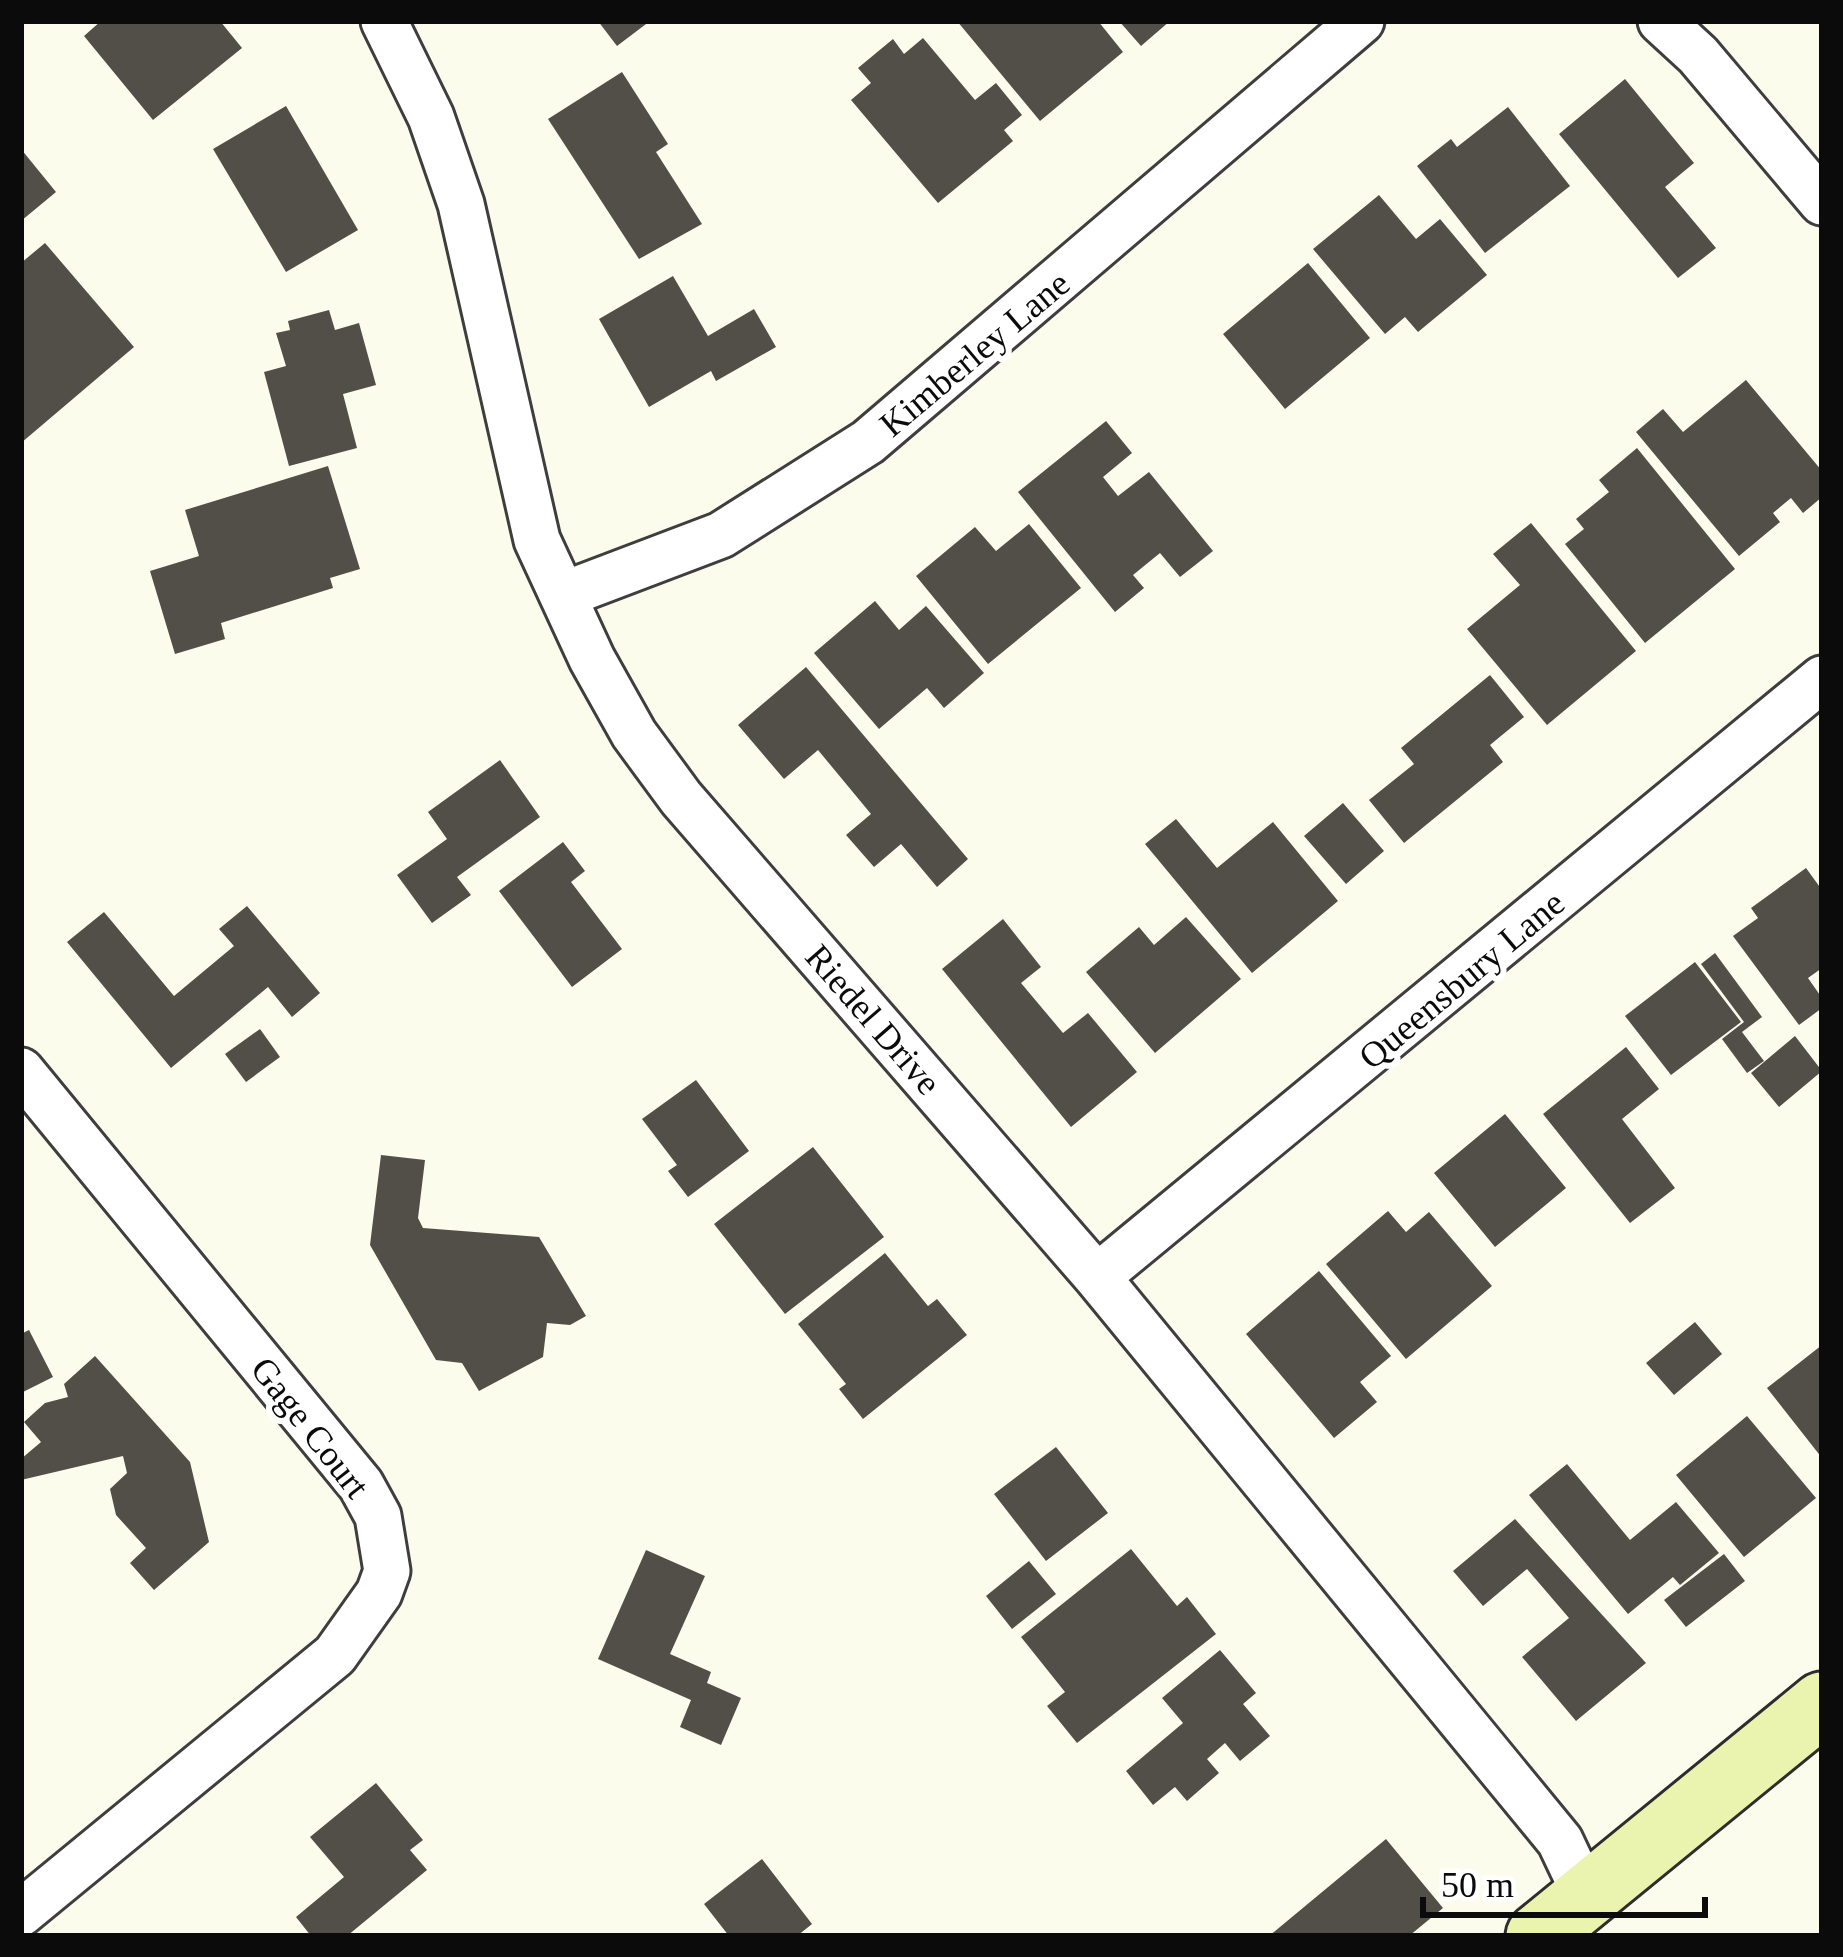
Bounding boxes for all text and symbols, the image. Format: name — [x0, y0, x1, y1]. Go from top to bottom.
street label: Kimberley Lane — [872, 263, 1077, 445]
street label: Queensbury Lane — [1351, 883, 1572, 1077]
street label: Riedel Drive — [797, 937, 949, 1103]
street label: Gage Court — [243, 1350, 377, 1506]
scale bar — [1423, 1843, 1705, 1917]
text: 50 m — [1441, 1865, 1514, 1905]

